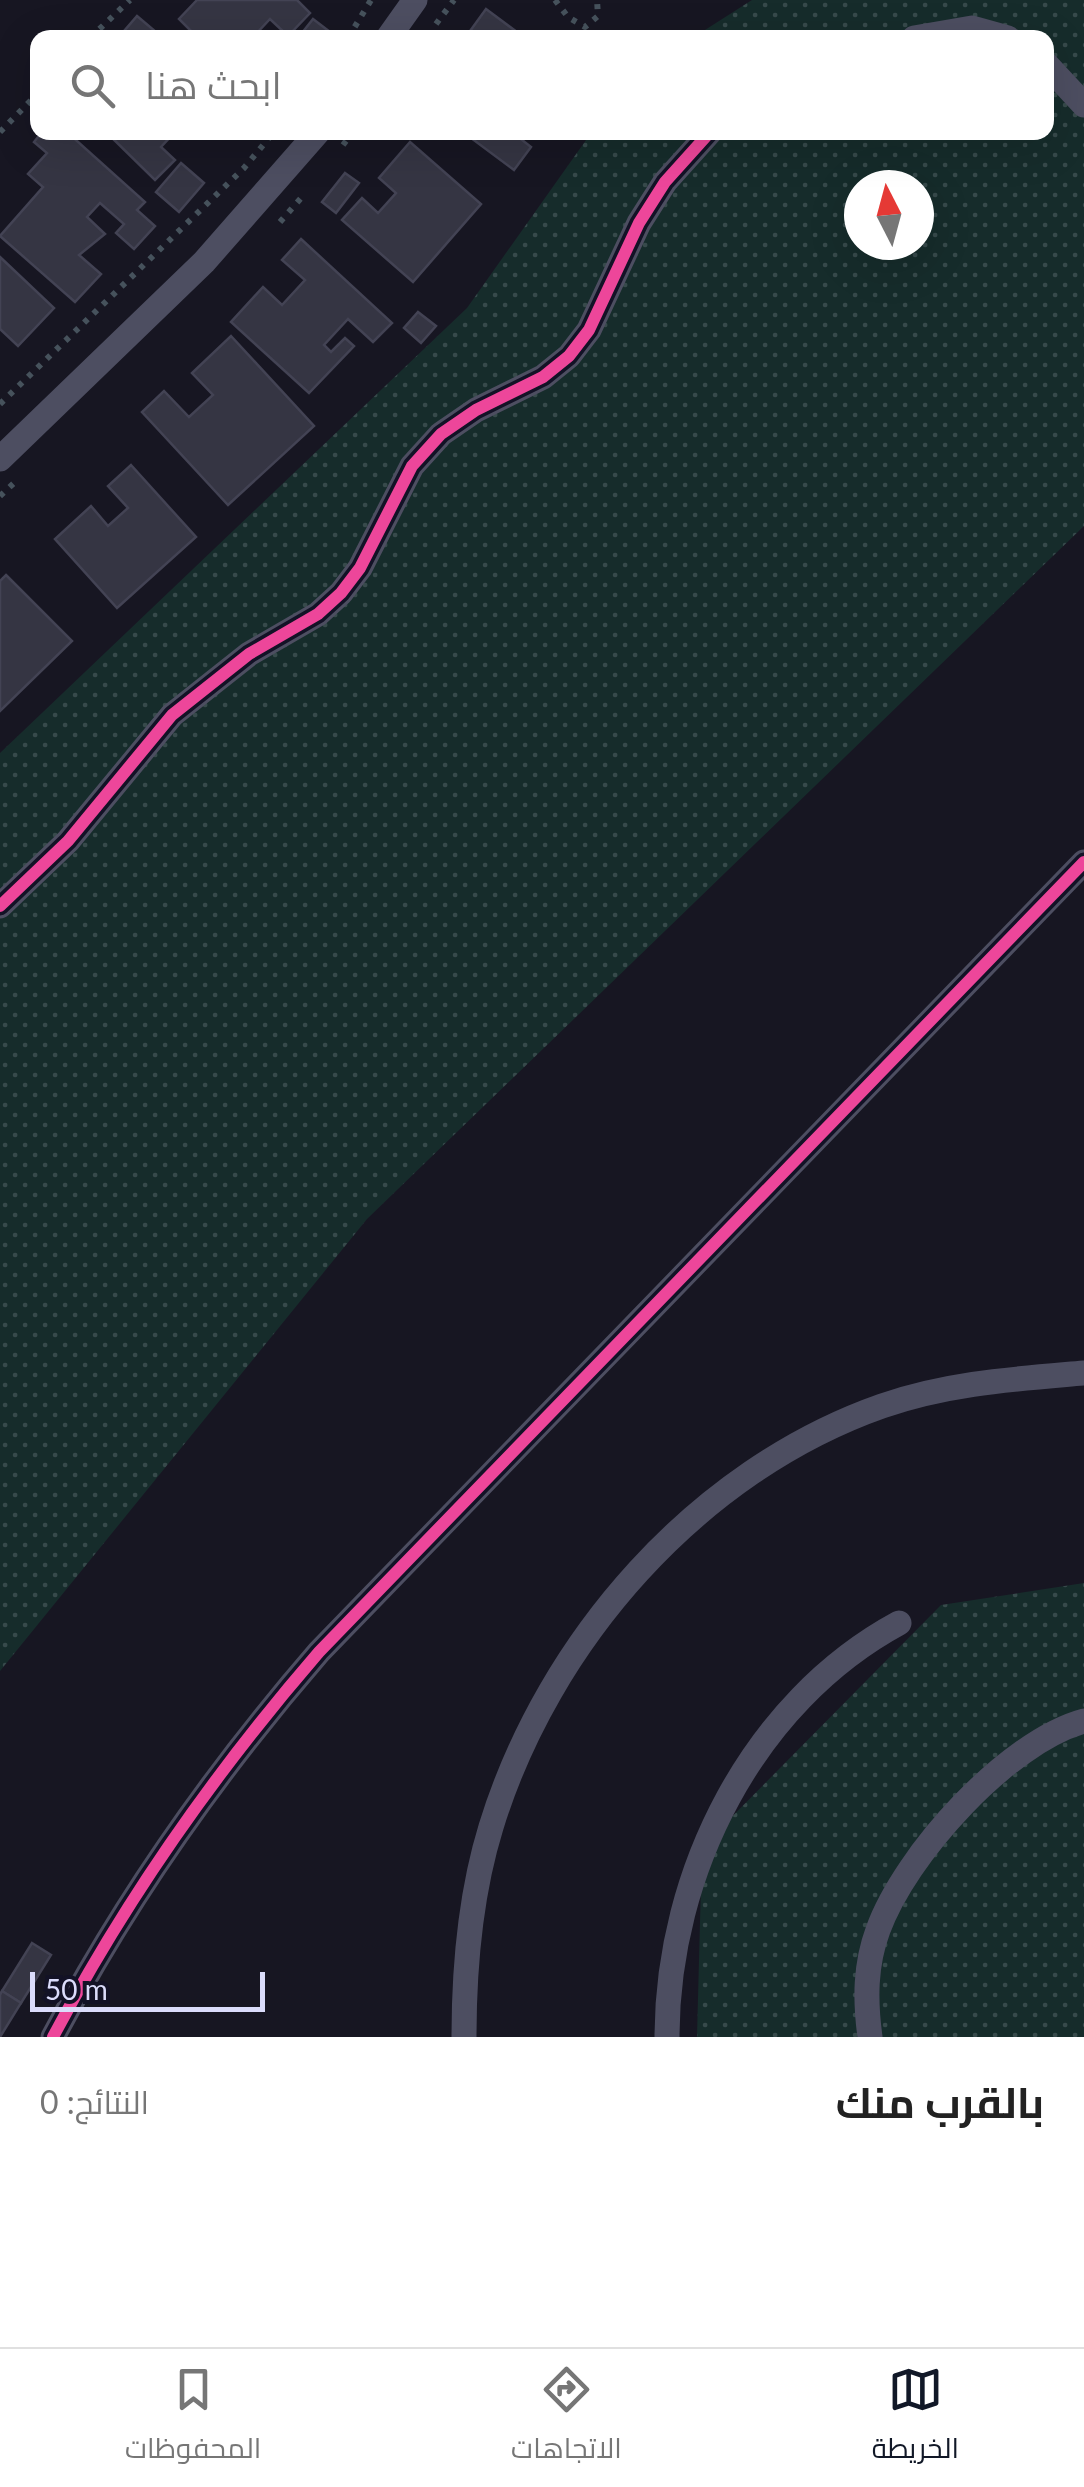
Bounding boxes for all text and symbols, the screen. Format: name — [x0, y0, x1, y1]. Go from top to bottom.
search box — [30, 30, 1054, 140]
icon: search — [65, 58, 120, 113]
text: ابحث هنا — [145, 61, 282, 107]
north arrow — [844, 170, 934, 260]
scale bar — [30, 1967, 265, 2012]
text: 50 m — [45, 1972, 108, 2006]
text: بالقرب منك — [836, 2077, 1044, 2127]
text: النتائج: 0 — [40, 2082, 149, 2121]
tab: المحفوظات — [125, 2362, 261, 2474]
tab: الاتجاهات — [511, 2362, 622, 2474]
tab: الخريطة — [872, 2362, 959, 2474]

